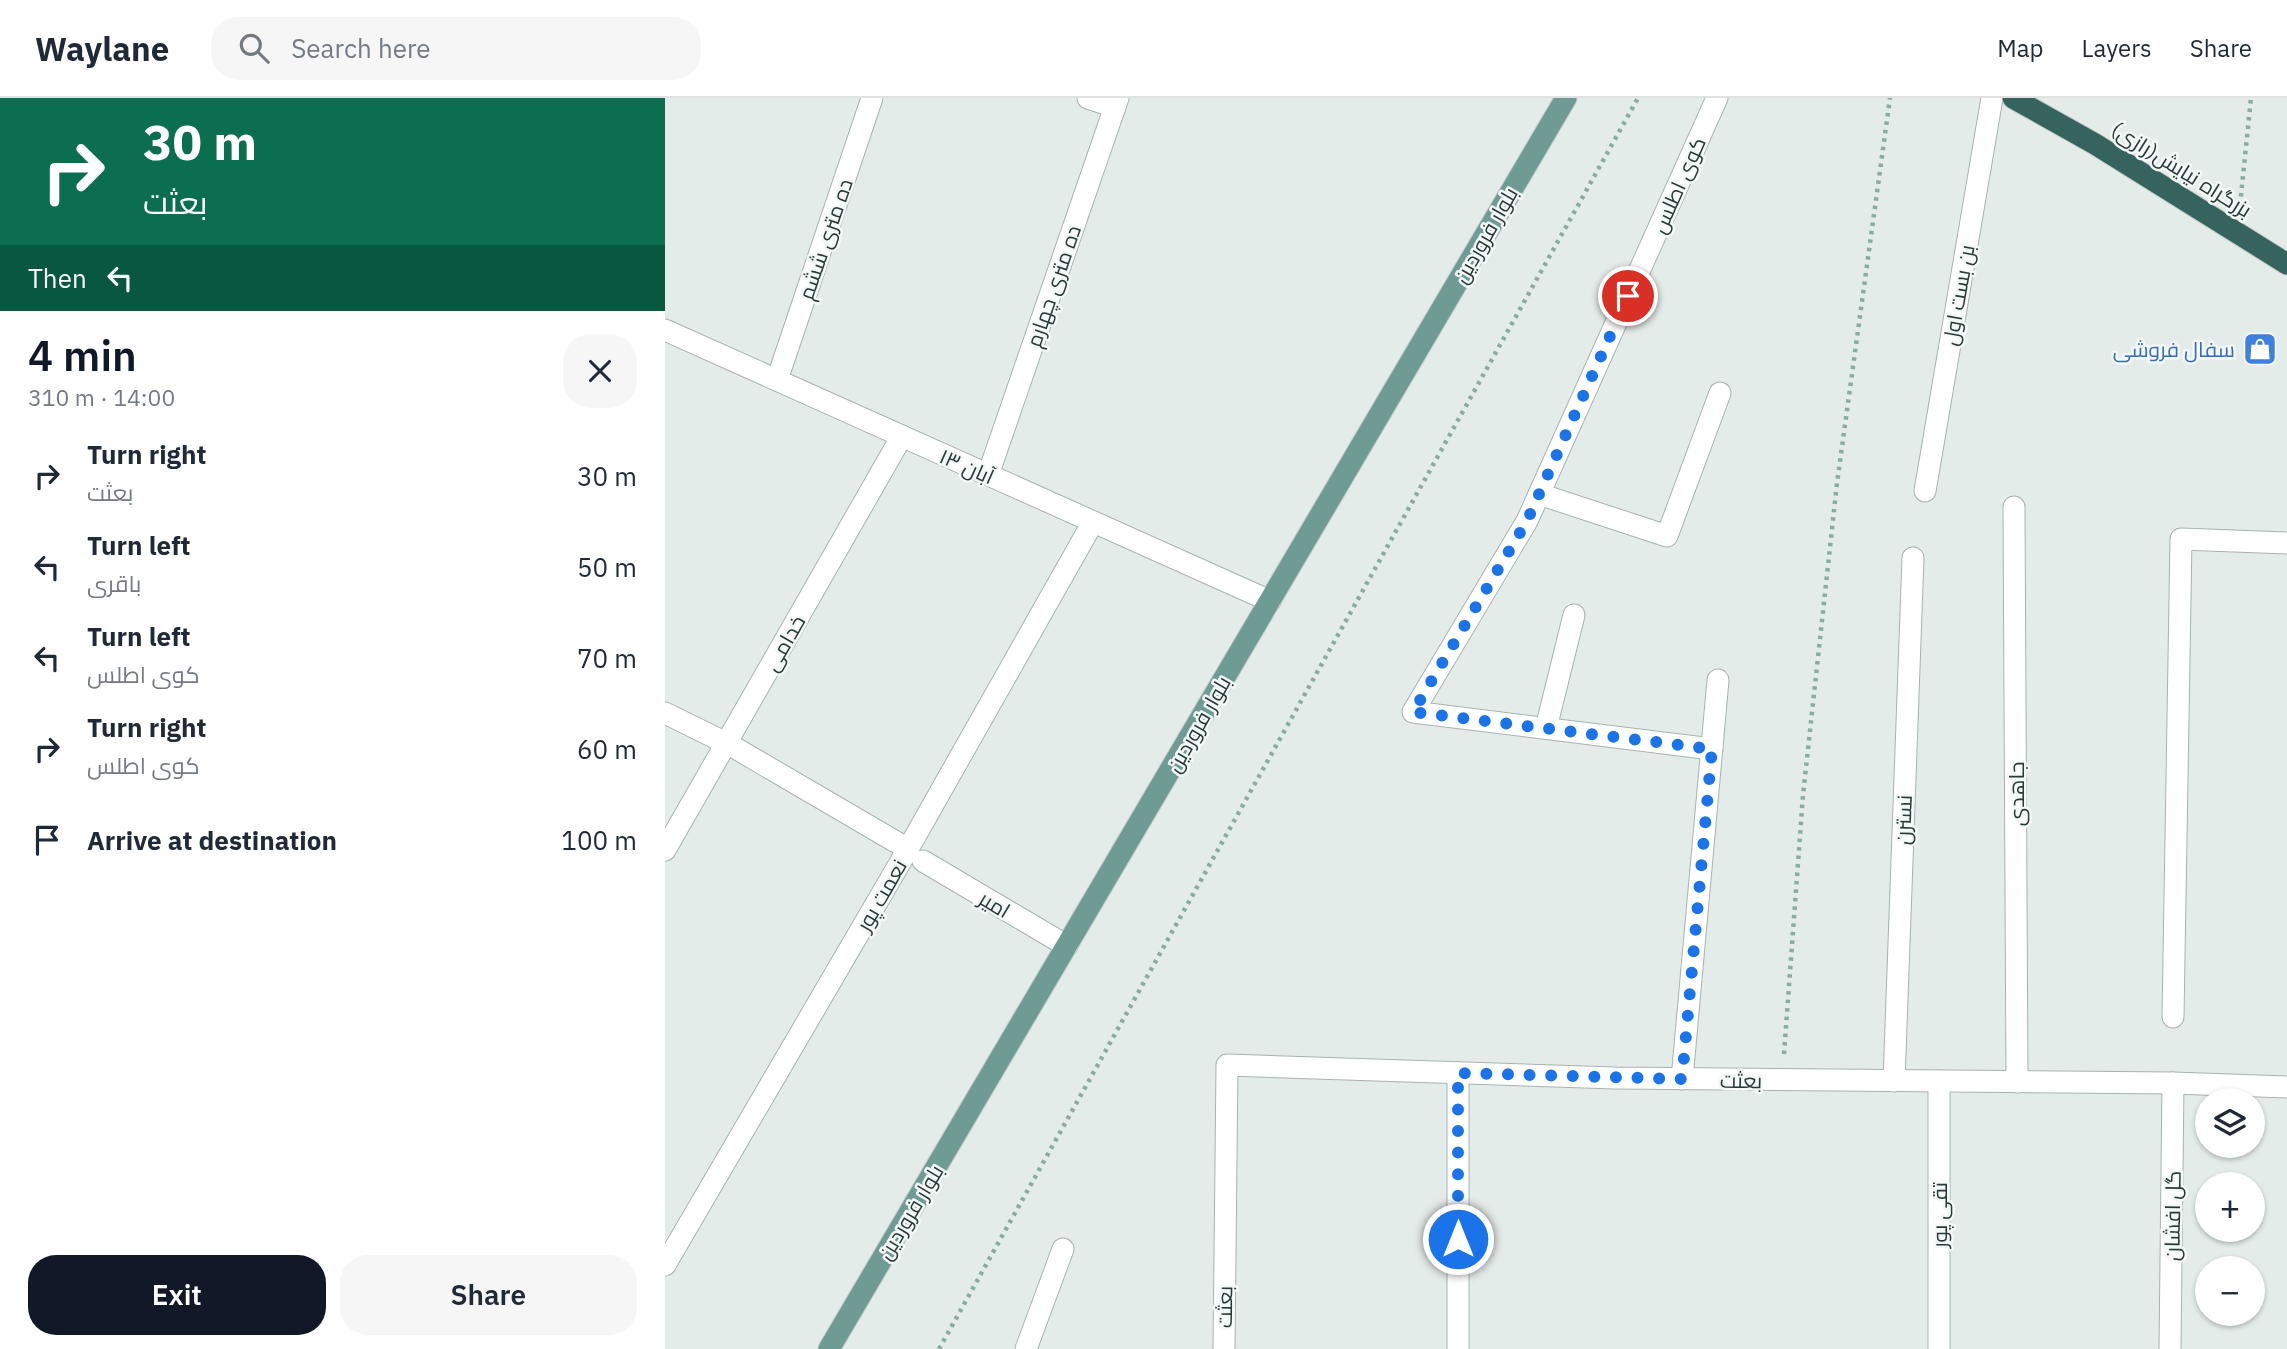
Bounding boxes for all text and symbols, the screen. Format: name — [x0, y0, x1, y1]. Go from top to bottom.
search box — [211, 17, 701, 80]
text: Waylane — [35, 27, 169, 70]
icon: search — [235, 29, 273, 67]
text: Search here — [291, 31, 431, 65]
text: Map — [1997, 32, 2044, 64]
text: Layers — [2082, 32, 2152, 64]
text: Share — [2190, 32, 2252, 64]
text: 30 m — [143, 110, 257, 173]
street label: بزرگراه نیایش(رازی) — [2107, 115, 2257, 223]
icon: right — [28, 126, 119, 217]
street label: کوی اطلس — [1644, 132, 1712, 238]
street label: ده متری ششم — [791, 175, 860, 304]
text: بعثت — [143, 181, 207, 223]
street label: بلوار فروردین — [1446, 182, 1524, 288]
street label: ده متری چهارم — [1019, 221, 1088, 351]
street label: بن بست اول — [1935, 242, 1981, 348]
icon: left — [101, 259, 139, 297]
text: Then — [28, 261, 87, 295]
pin — [1598, 266, 1658, 326]
icon: arrive — [1609, 277, 1647, 315]
text: 4 min — [28, 328, 137, 383]
shop icon: سفال فروشی — [2241, 330, 2279, 368]
button: close — [563, 334, 637, 408]
place label: سفال فروشی — [2113, 335, 2235, 363]
text: 310 m · 14:00 — [28, 382, 175, 412]
text: Turn right — [87, 437, 206, 471]
street label: ۱۳ آبان — [935, 442, 999, 491]
icon: right — [28, 457, 66, 495]
text: 30 m — [577, 459, 637, 493]
text: بعثت — [87, 477, 133, 507]
text: Turn left — [87, 528, 190, 562]
icon: left — [28, 548, 66, 586]
text: 50 m — [577, 550, 637, 584]
text: باقری — [87, 568, 141, 598]
street label: خدامی — [757, 610, 811, 676]
text: Turn left — [87, 619, 190, 653]
icon: left — [28, 639, 66, 677]
text: 70 m — [577, 641, 637, 675]
text: کوی اطلس — [87, 659, 200, 689]
street label: بلوار فروردین — [1159, 671, 1237, 777]
text: Turn right — [87, 710, 206, 744]
icon: right — [28, 730, 66, 768]
text: 60 m — [577, 732, 637, 766]
text: کوی اطلس — [87, 750, 200, 780]
street label: جاهدی — [2002, 762, 2030, 826]
street label: نسترن — [1888, 794, 1918, 846]
icon: arrive — [28, 821, 66, 859]
text: Arrive at destination — [87, 823, 337, 857]
text: 100 m — [561, 823, 637, 857]
street label: نعمت پور — [849, 854, 914, 937]
street label: امیر — [973, 883, 1016, 924]
street label: بعثت — [1720, 1066, 1762, 1094]
map controls — [2195, 1088, 2265, 1326]
button: layers — [2195, 1088, 2265, 1158]
street label: بلوار فروردین — [871, 1159, 949, 1265]
street label: گل افشان — [2157, 1171, 2187, 1261]
button: + — [2195, 1172, 2265, 1242]
street label: تقی پور — [1925, 1182, 1954, 1249]
position arrow — [1421, 1202, 1495, 1276]
button: Exit — [28, 1255, 326, 1335]
button: Share — [340, 1255, 637, 1335]
button: − — [2195, 1256, 2265, 1326]
street label: بعثت — [1210, 1286, 1238, 1328]

